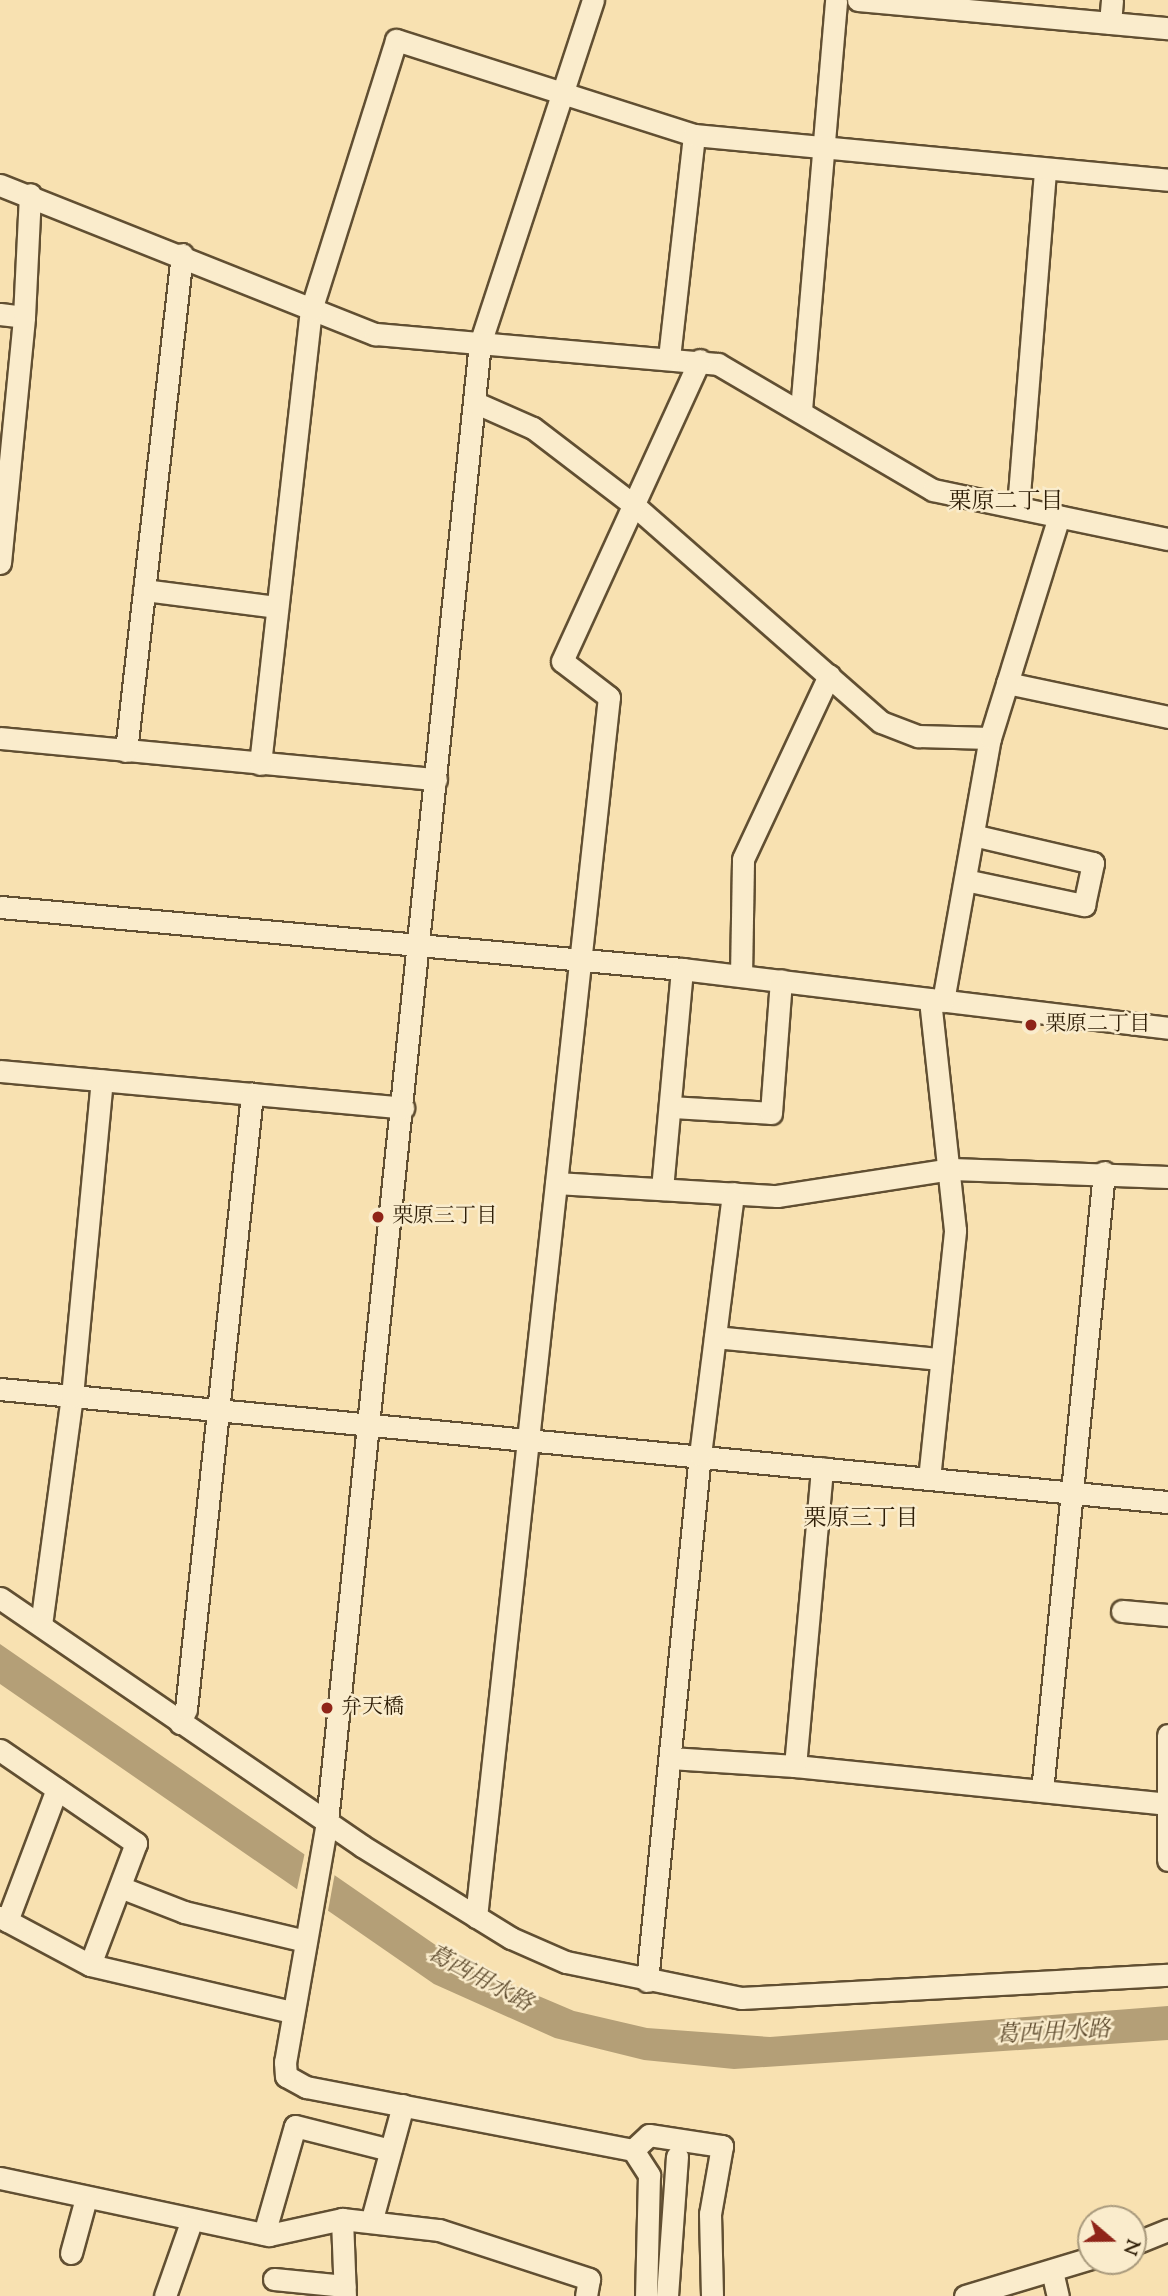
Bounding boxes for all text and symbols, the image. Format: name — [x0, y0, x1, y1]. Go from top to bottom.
district label: 栗原二丁目 — [949, 489, 1063, 517]
place label: 栗原二丁目 — [1045, 1012, 1150, 1038]
marker: 栗原二丁目 — [1023, 1017, 1039, 1033]
place label: 栗原三丁目 — [392, 1204, 497, 1230]
marker: 栗原三丁目 — [370, 1209, 386, 1225]
district label: 栗原三丁目 — [804, 1506, 918, 1534]
place label: 弁天橋 — [341, 1695, 404, 1721]
marker: 弁天橋 — [319, 1700, 335, 1716]
water label: 葛西用水路 — [422, 1941, 536, 2019]
water label: 葛西用水路 — [995, 2017, 1111, 2051]
north arrow — [1077, 2205, 1147, 2275]
text: N — [1115, 2235, 1146, 2258]

